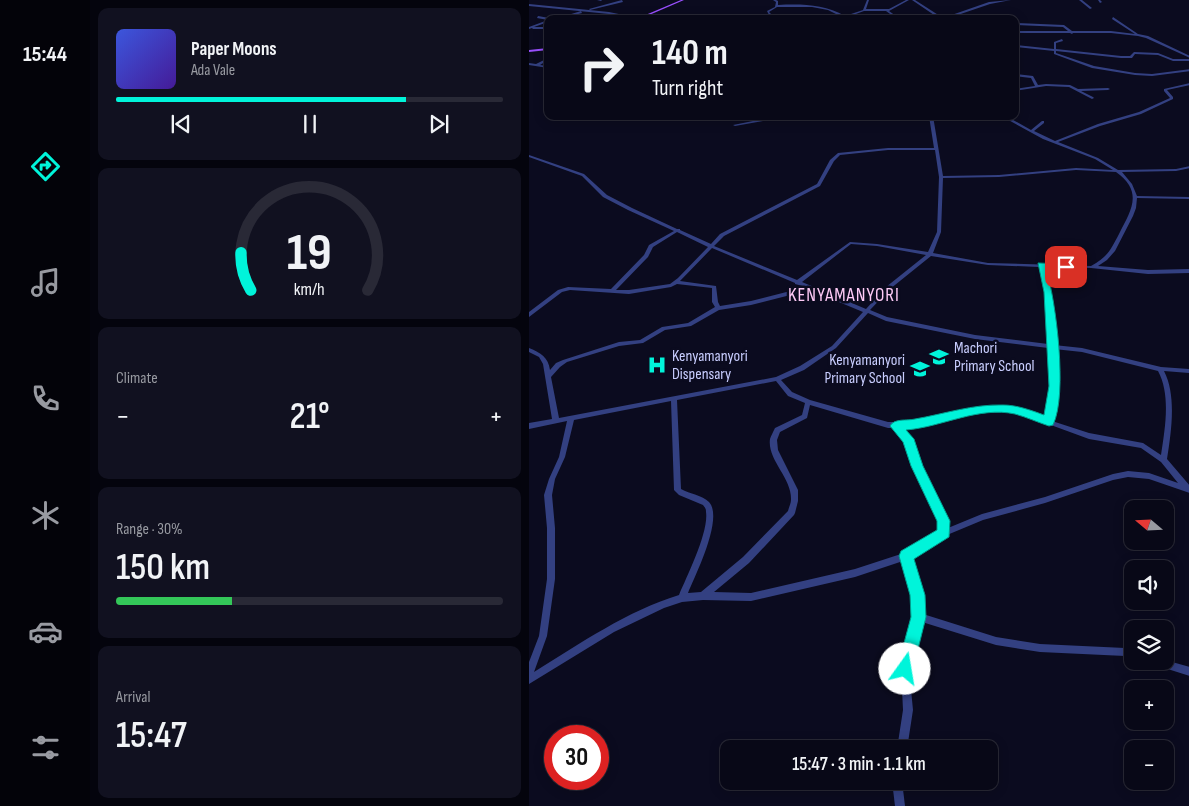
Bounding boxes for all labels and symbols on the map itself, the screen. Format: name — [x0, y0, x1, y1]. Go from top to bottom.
pin — [1045, 246, 1087, 288]
district label: KENYAMANYORI — [788, 284, 900, 307]
place label: Machori Primary School — [954, 339, 1035, 376]
school or university icon: Machori Primary School — [928, 346, 950, 368]
place label: Kenyamanyori Dispensary — [672, 347, 748, 384]
place label: Kenyamanyori Primary School — [824, 351, 905, 388]
hospital icon: Kenyamanyori Dispensary — [646, 354, 668, 376]
school or university icon: Kenyamanyori Primary School — [909, 358, 931, 380]
north arrow — [1124, 500, 1174, 550]
position arrow — [878, 642, 930, 694]
speed limit sign: 30 — [544, 725, 609, 790]

